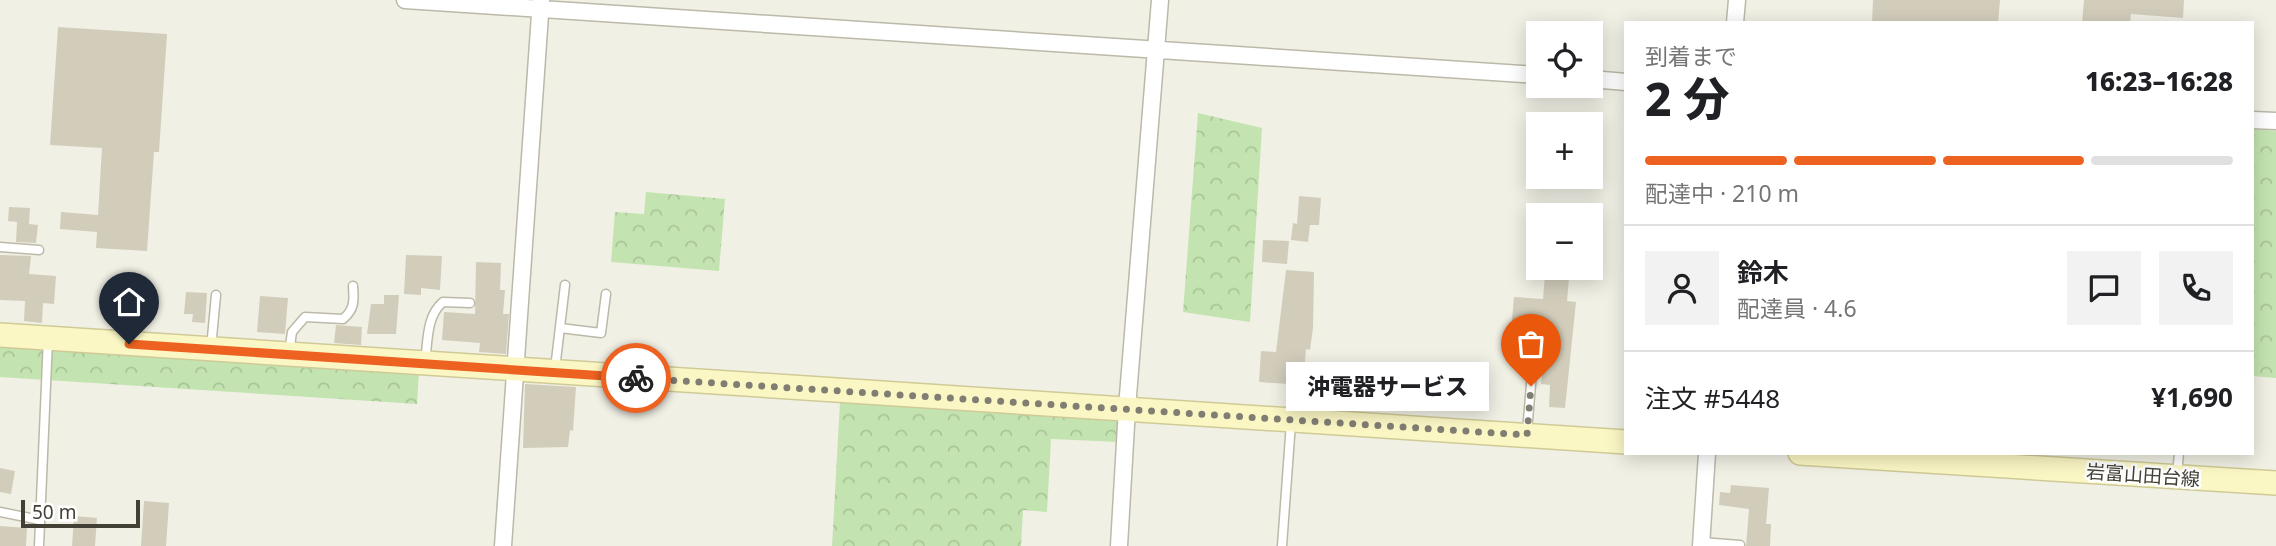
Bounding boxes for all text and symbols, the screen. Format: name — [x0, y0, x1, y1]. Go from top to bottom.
map controls — [1526, 21, 1603, 280]
button: locate — [1526, 21, 1603, 98]
text: 到着まで — [1645, 40, 1737, 72]
text: 16:23–16:28 — [2085, 63, 2233, 99]
text: 2 分 — [1645, 67, 1730, 129]
button: + — [1526, 112, 1603, 189]
text: 配達中 · 210 m — [1645, 177, 1799, 209]
button: − — [1526, 203, 1603, 280]
button: person — [1645, 251, 1719, 325]
button: chat — [2067, 251, 2141, 325]
button: phone — [2159, 251, 2233, 325]
text: 鈴木 — [1737, 254, 1789, 290]
pin — [99, 272, 159, 344]
icon: home — [110, 283, 148, 321]
text: 配達員 · 4.6 — [1737, 292, 1857, 324]
pin — [1501, 314, 1561, 386]
icon: bag — [1512, 325, 1550, 363]
courier — [601, 343, 671, 413]
icon: bike — [617, 359, 655, 397]
callout: 沖電器サービス — [1286, 362, 1489, 410]
text: 沖電器サービス — [1307, 370, 1468, 402]
text: ¥1,690 — [2151, 379, 2233, 415]
text: 注文 #5448 — [1645, 380, 1780, 416]
street label: 岩富山田台線 — [2085, 458, 2201, 492]
scale bar — [21, 497, 140, 529]
text: 50 m — [32, 499, 76, 525]

